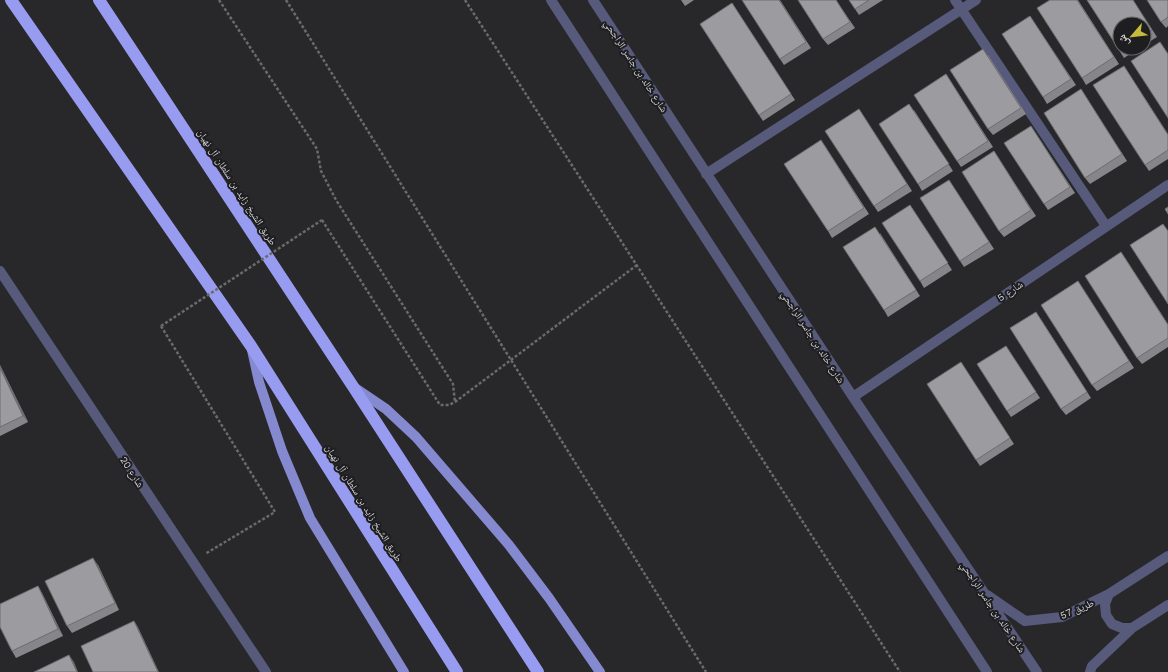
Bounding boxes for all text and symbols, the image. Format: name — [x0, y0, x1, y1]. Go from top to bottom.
north arrow — [1112, 16, 1152, 56]
street label: شارع خالد بن جاسر الراجحي — [600, 18, 670, 116]
text: ش — [1115, 31, 1133, 49]
street label: طريق الشيخ زايد بن سلطان آل نهيان — [195, 127, 279, 248]
street label: شارع 5 — [995, 278, 1026, 304]
street label: شارع خالد بن جاسر الراجحي — [777, 289, 847, 387]
street label: طريق الشيخ زايد بن سلطان آل نهيان — [322, 442, 405, 564]
street label: شارع 20 — [117, 455, 146, 490]
street label: شارع خالد بن جاسر الراجحي — [956, 559, 1028, 656]
street label: طريق 57 — [1059, 597, 1096, 622]

